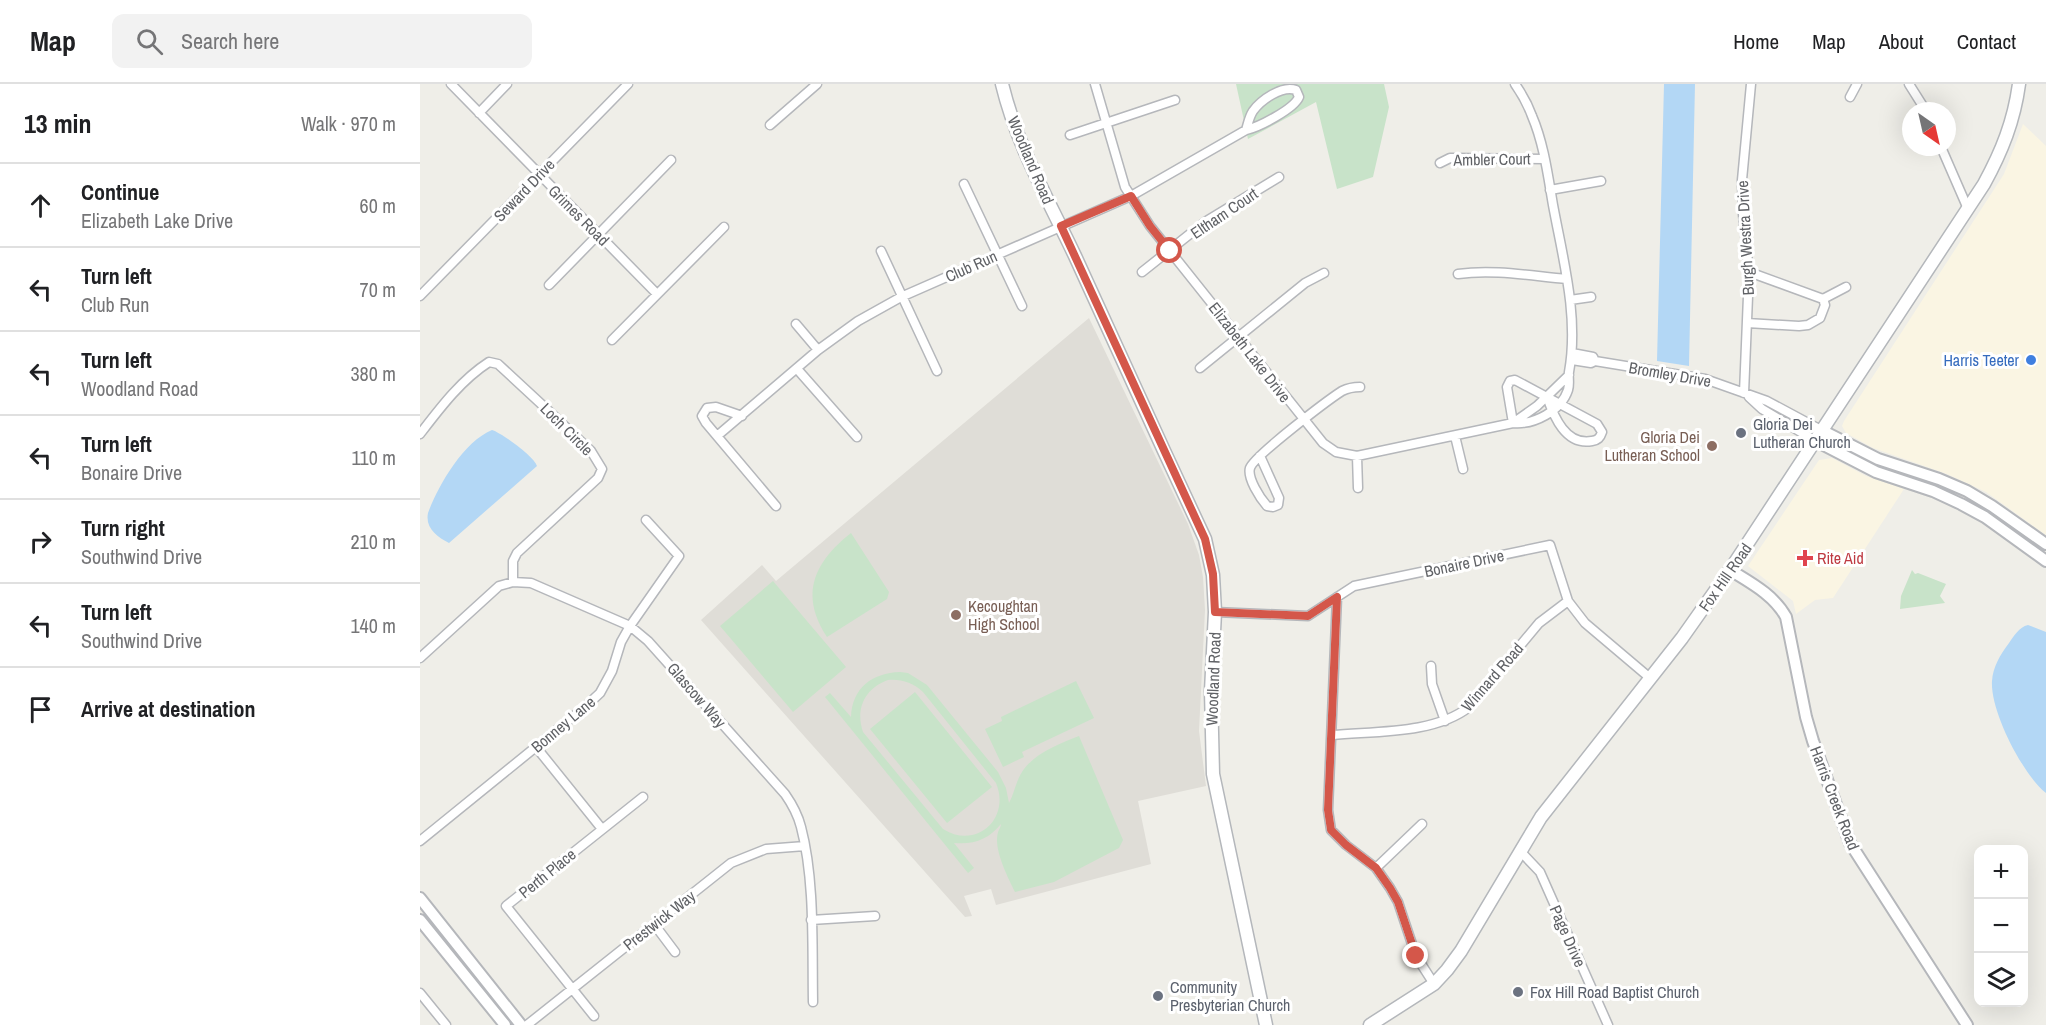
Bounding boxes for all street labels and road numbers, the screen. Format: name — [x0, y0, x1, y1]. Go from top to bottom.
street label: Woodland Road — [1003, 113, 1059, 207]
street label: Ambler Court — [1452, 147, 1531, 171]
street label: Seward Drive — [488, 154, 560, 226]
street label: Grimes Road — [544, 180, 614, 250]
street label: Burgh Westra Drive — [1731, 180, 1759, 296]
street label: Eltham Court — [1186, 182, 1262, 244]
street label: Club Run — [942, 245, 1000, 287]
street label: Elizabeth Lake Drive — [1204, 297, 1296, 407]
street label: Bromley Drive — [1627, 356, 1713, 392]
street label: Loch Circle — [536, 398, 598, 460]
street label: Fox Hill Road — [1693, 538, 1757, 616]
street label: Bonaire Drive — [1422, 544, 1506, 582]
street label: Woodland Road — [1200, 632, 1226, 726]
street label: Winnard Road — [1456, 638, 1528, 716]
street label: Glascow Way — [663, 658, 732, 733]
street label: Bonney Lane — [526, 691, 600, 757]
street label: Harris Creek Road — [1805, 743, 1865, 853]
street label: Perth Place — [514, 843, 580, 903]
street label: Prestwick Way — [618, 885, 700, 955]
street label: Page Drive — [1545, 902, 1591, 970]

